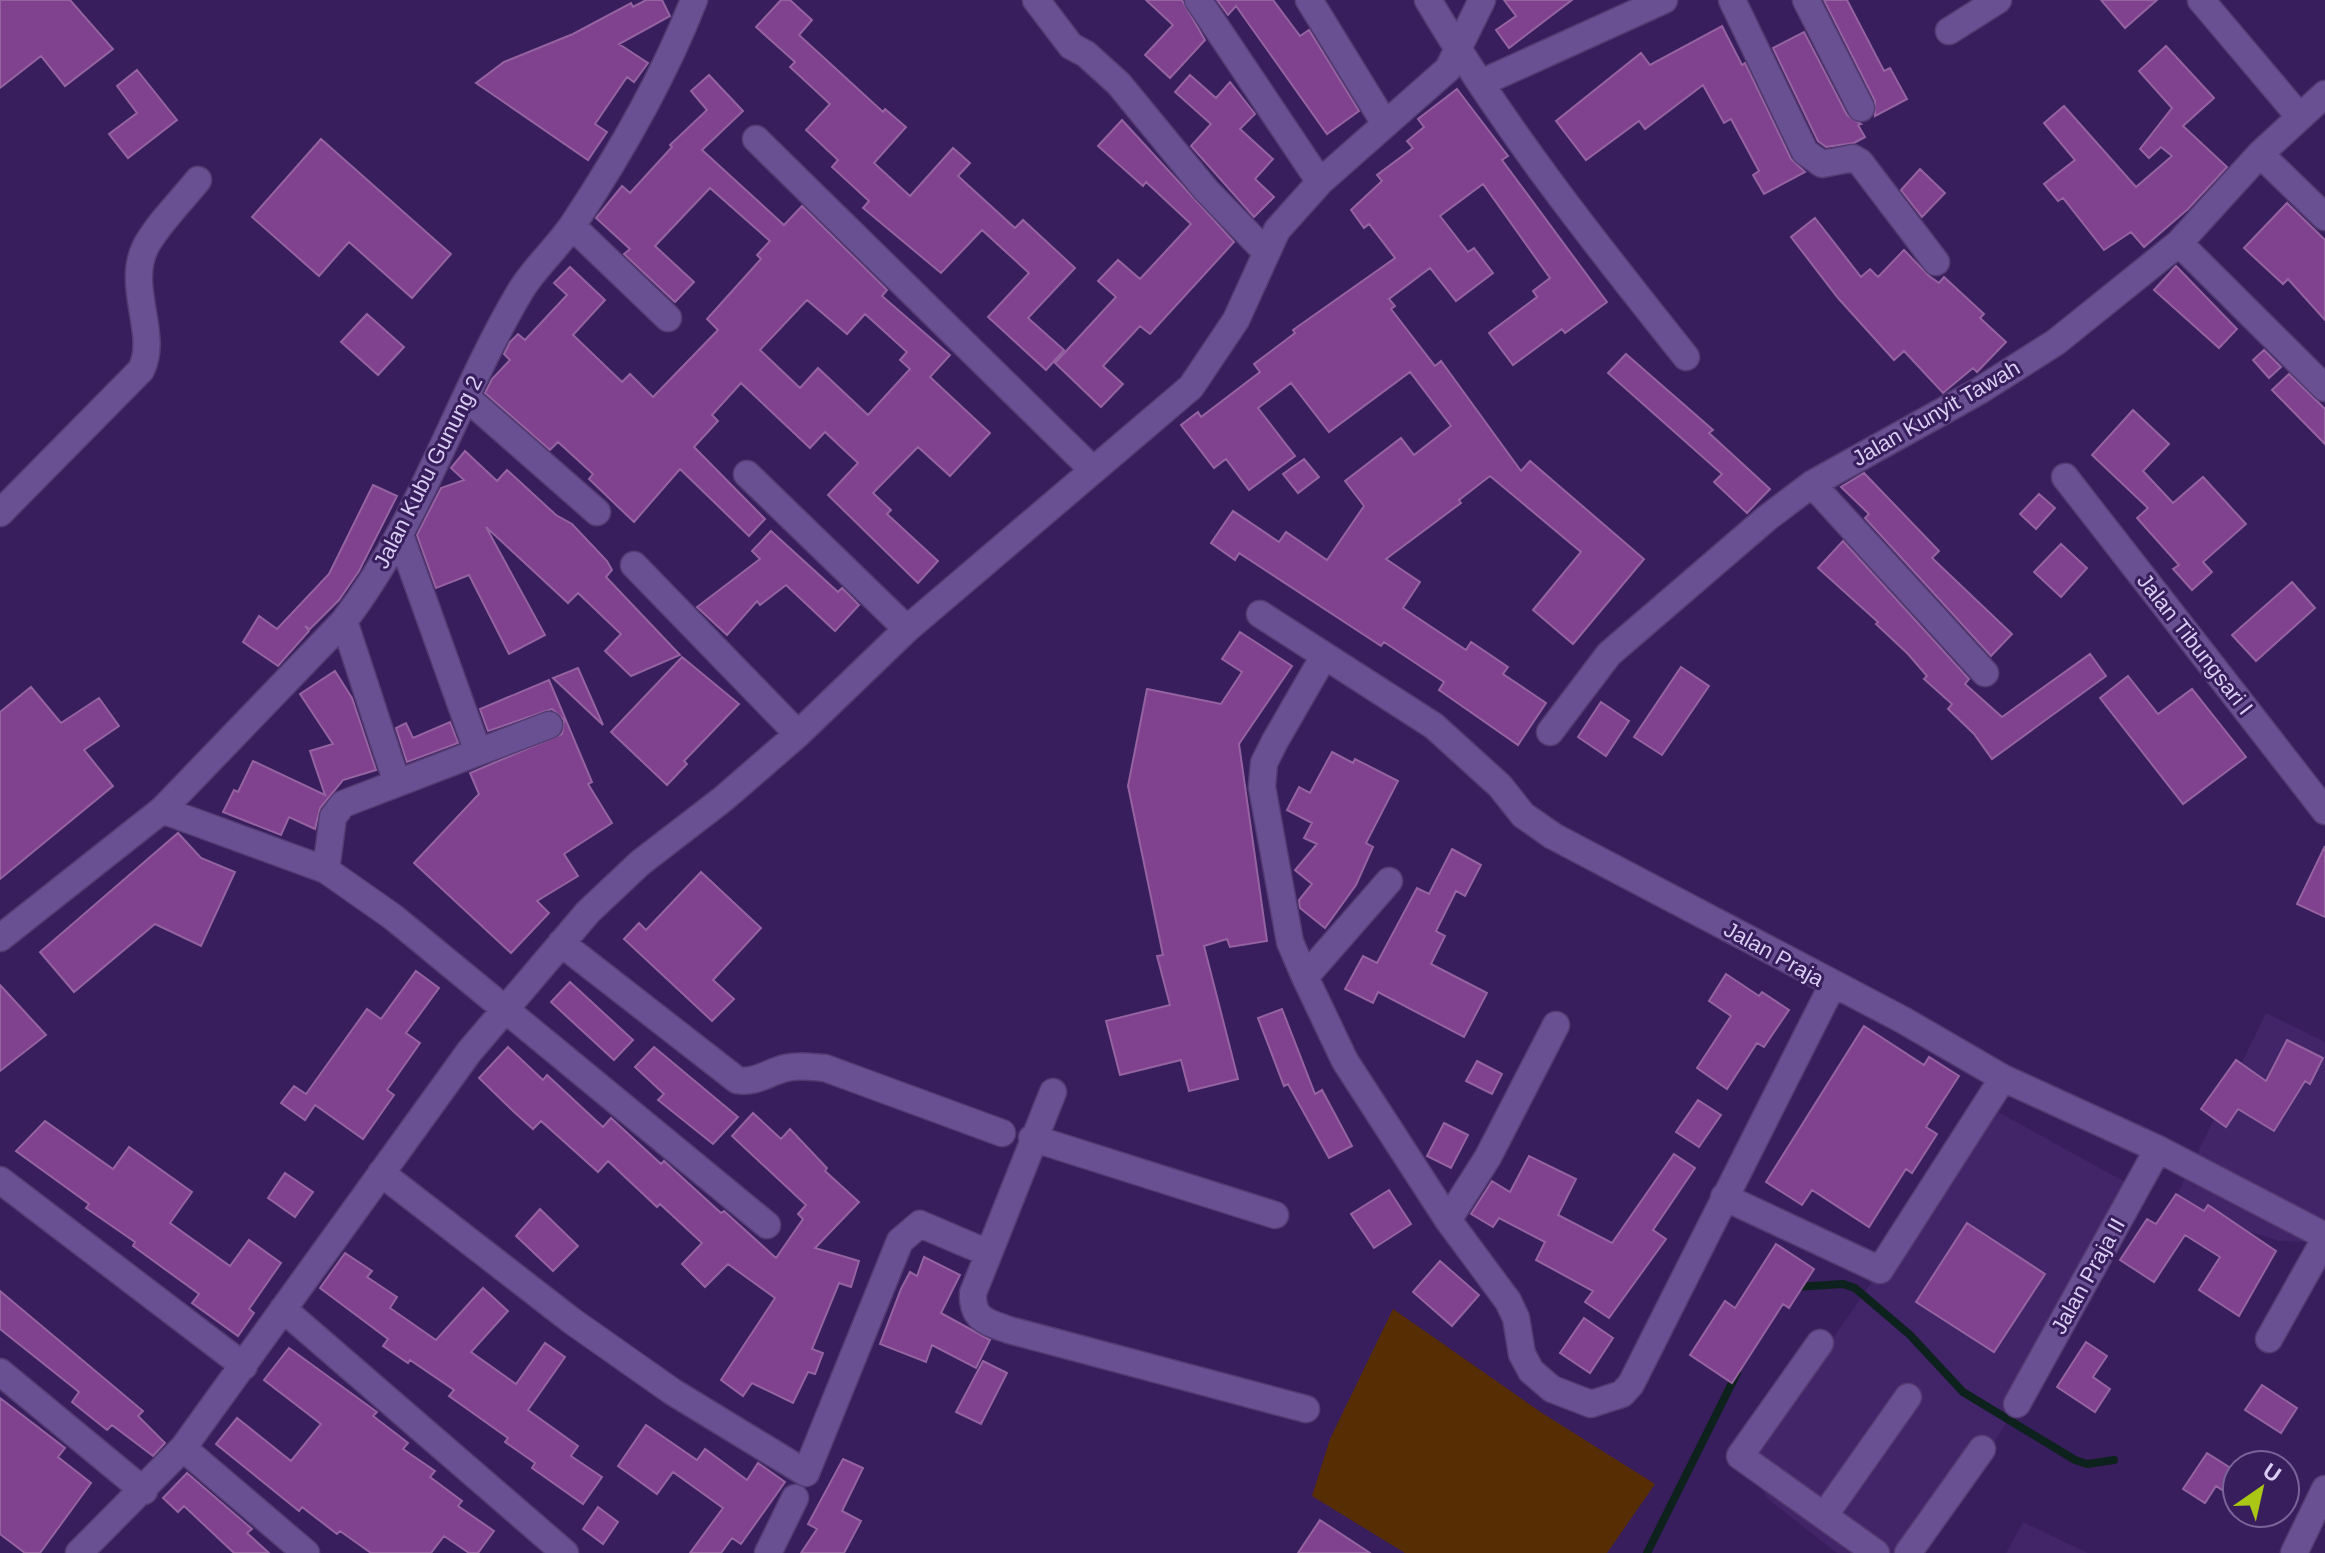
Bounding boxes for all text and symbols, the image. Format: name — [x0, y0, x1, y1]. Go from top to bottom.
street label: Jalan Kunyit Tawah — [1848, 355, 2024, 471]
street label: Jalan Kubu Gunung 2 — [369, 372, 487, 572]
street label: Jalan Tibungsari I — [2132, 568, 2258, 720]
street label: Jalan Praja — [1720, 916, 1829, 992]
street label: Jalan Praja II — [2046, 1214, 2130, 1338]
north arrow — [2221, 1449, 2301, 1529]
text: U — [2258, 1458, 2285, 1488]

